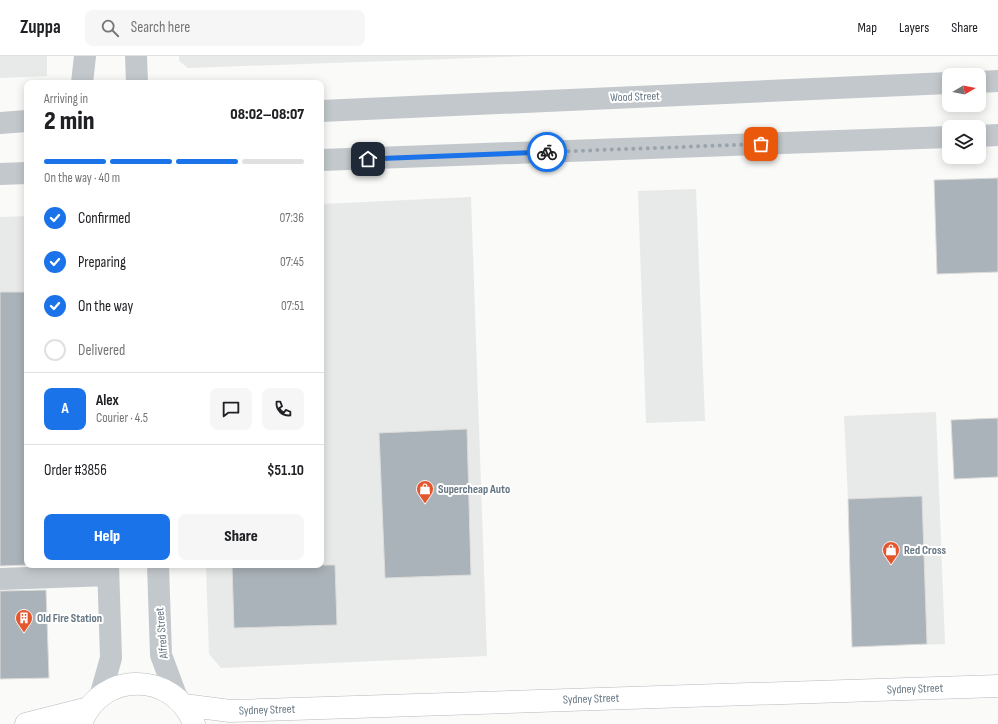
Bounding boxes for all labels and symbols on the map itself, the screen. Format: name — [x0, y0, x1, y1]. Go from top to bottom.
north arrow — [942, 68, 986, 112]
street label: Wood Street — [610, 89, 660, 105]
pin — [744, 127, 778, 161]
courier — [527, 132, 567, 172]
pin — [351, 142, 385, 176]
shop icon: Supercheap Auto — [415, 479, 435, 504]
place label: Supercheap Auto — [438, 482, 510, 497]
shop icon: Red Cross — [881, 540, 901, 565]
place label: Red Cross — [904, 543, 946, 558]
street label: Alfred Street — [152, 606, 172, 660]
building icon: Old Fire Station — [14, 608, 34, 633]
place label: Old Fire Station — [37, 611, 102, 626]
street label: Sydney Street — [887, 681, 944, 697]
street label: Sydney Street — [563, 691, 620, 707]
street label: Sydney Street — [239, 702, 296, 718]

